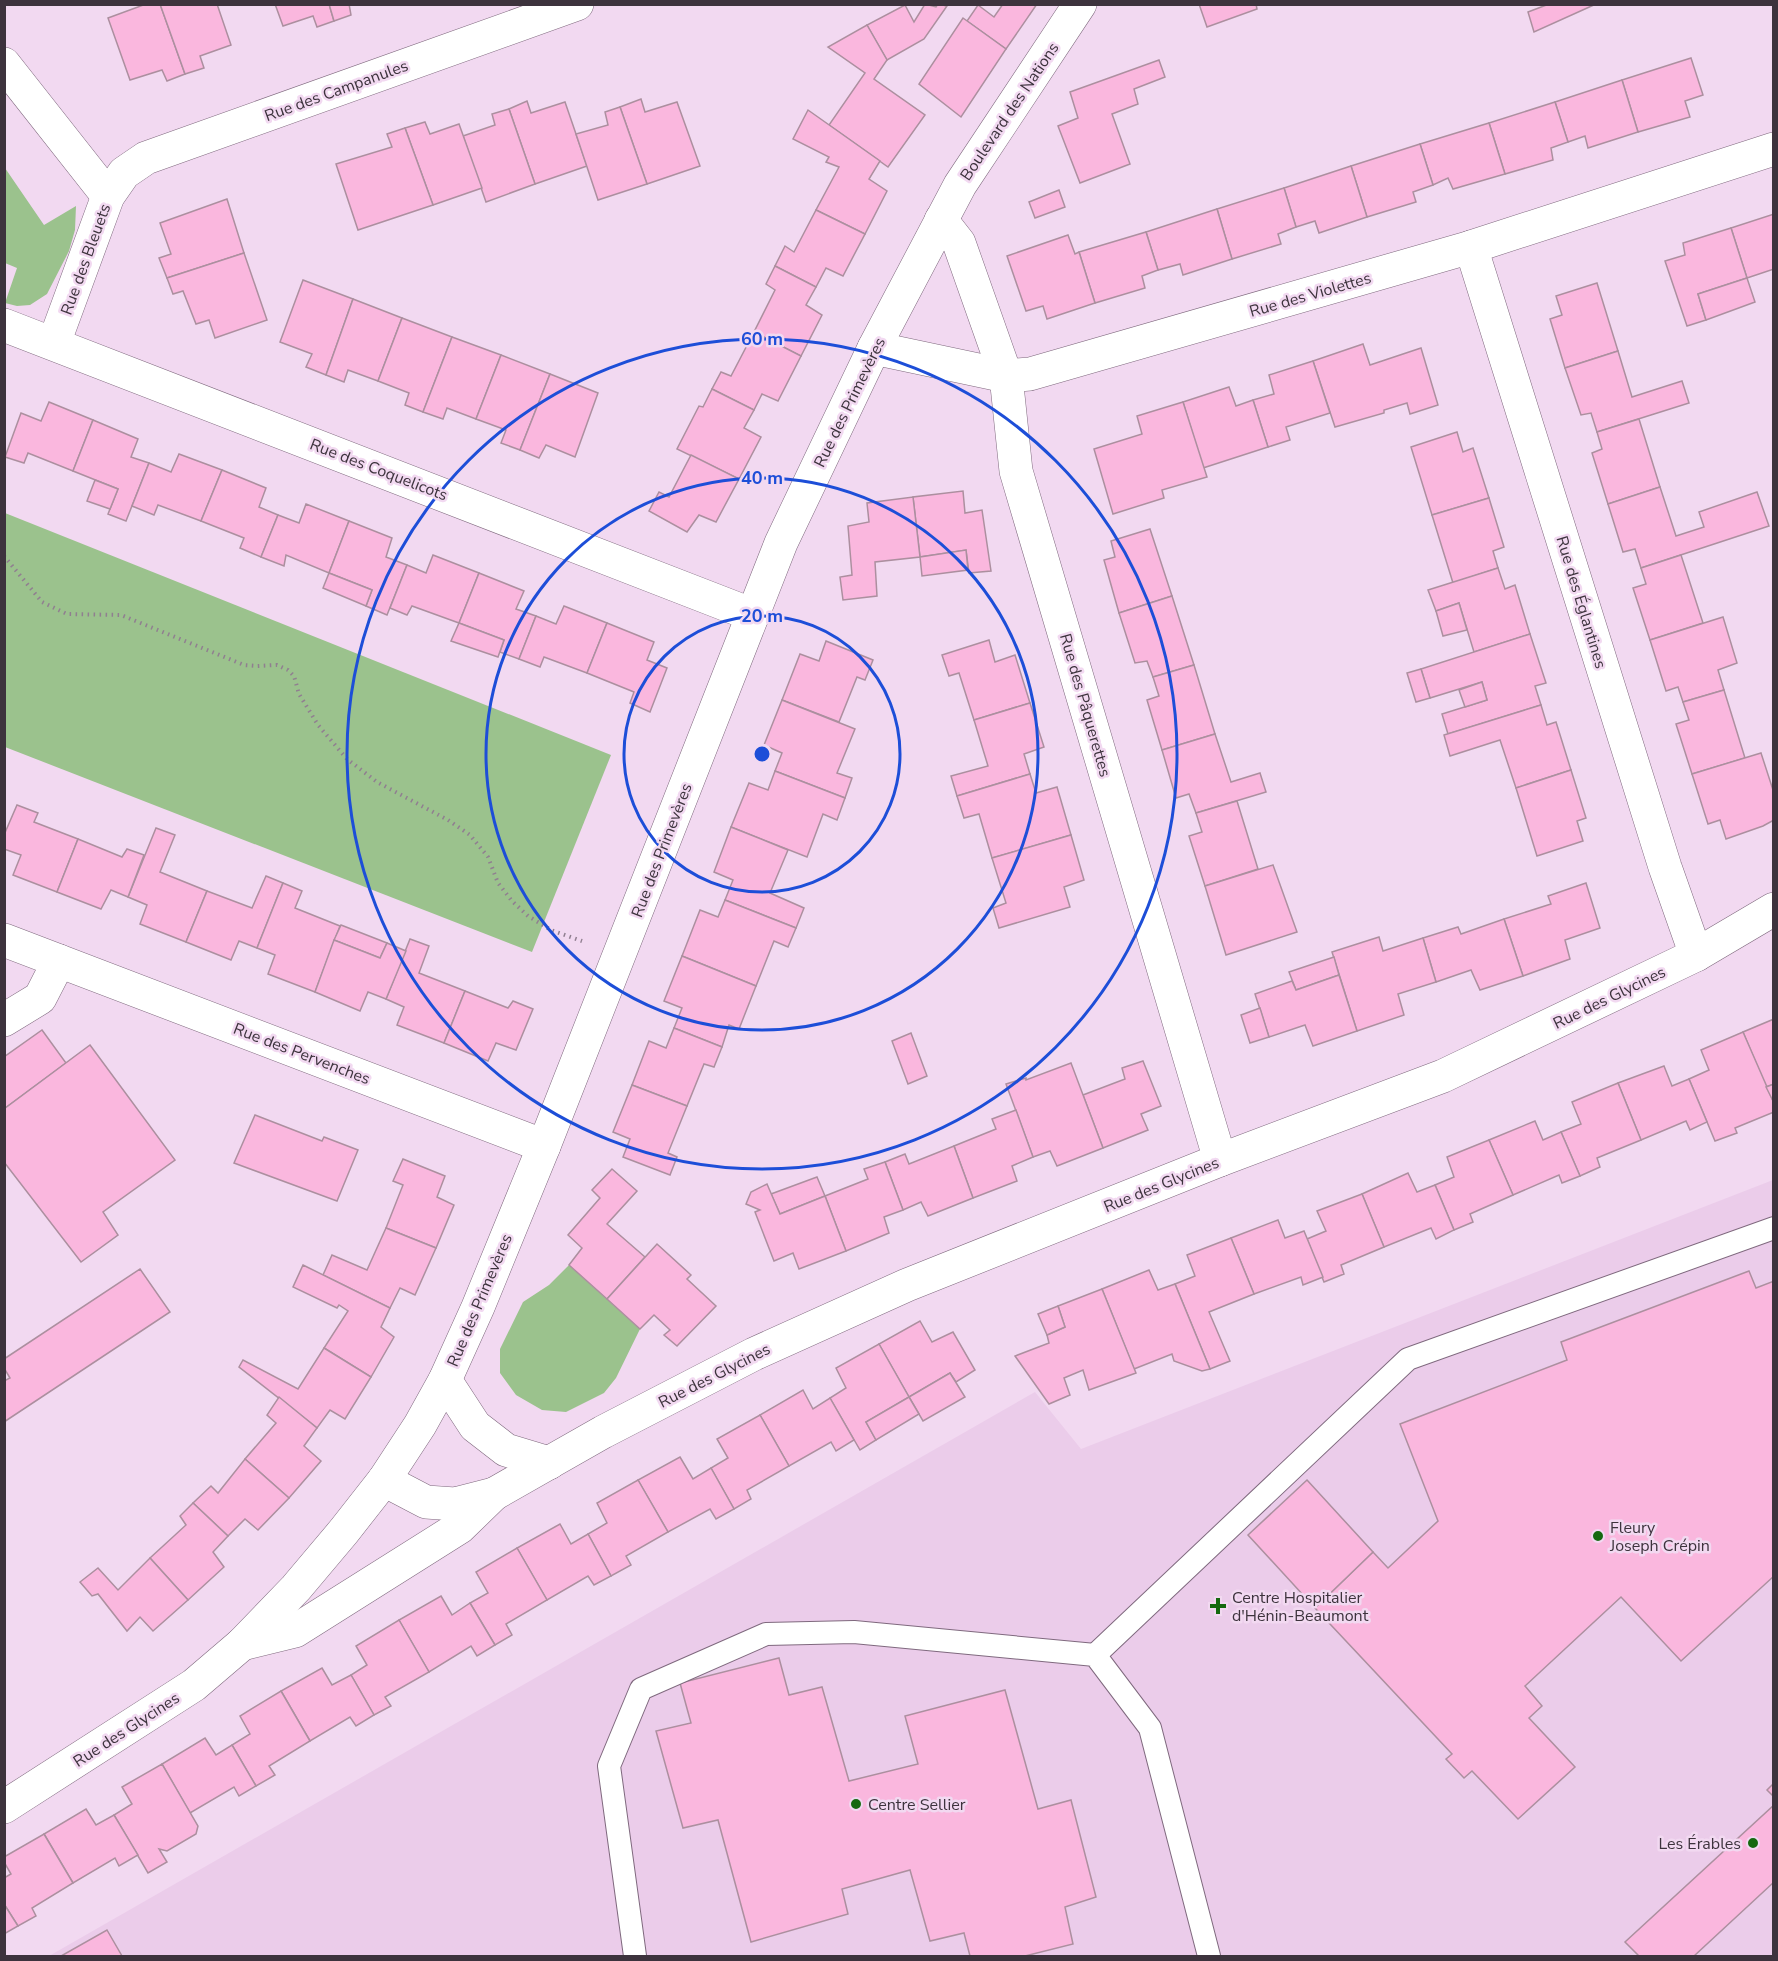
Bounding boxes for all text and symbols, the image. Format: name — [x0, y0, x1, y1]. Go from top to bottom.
street label: Boulevard des Nations — [955, 38, 1064, 185]
street label: Rue des Campanules — [261, 55, 411, 127]
street label: Rue des Bleuets — [56, 201, 116, 318]
street label: Rue des Violettes — [1247, 267, 1374, 323]
text: 60 m — [741, 327, 783, 351]
street label: Rue des Primevères — [809, 334, 891, 471]
street label: Rue des Coquelicots — [307, 434, 451, 506]
text: 40 m — [741, 466, 783, 490]
street label: Rue des Églantines — [1550, 533, 1612, 671]
text: 20 m — [741, 604, 783, 628]
street label: Rue des Pâquerettes — [1054, 631, 1116, 780]
centre of rings — [752, 744, 772, 764]
street label: Rue des Primevères — [626, 780, 698, 921]
street label: Rue des Glycines — [1549, 961, 1669, 1035]
street label: Rue des Pervenches — [230, 1018, 373, 1090]
street label: Rue des Glycines — [1100, 1152, 1222, 1218]
street label: Rue des Primevères — [442, 1231, 518, 1370]
street label: Rue des Glycines — [655, 1338, 774, 1414]
place label: Fleury Joseph Crépin — [1609, 1517, 1710, 1557]
marker: Fleury Joseph Crépin — [1591, 1529, 1605, 1543]
place label: Centre Hospitalier d'Hénin-Beaumont — [1232, 1587, 1369, 1627]
marker: Centre Hospitalier d'Hénin-Beaumont — [1209, 1597, 1227, 1615]
street label: Rue des Glycines — [69, 1687, 184, 1772]
place label: Centre Sellier — [868, 1794, 966, 1816]
marker: Centre Sellier — [849, 1797, 863, 1811]
place label: Les Érables — [1658, 1833, 1741, 1855]
marker: Les Érables — [1746, 1836, 1760, 1850]

